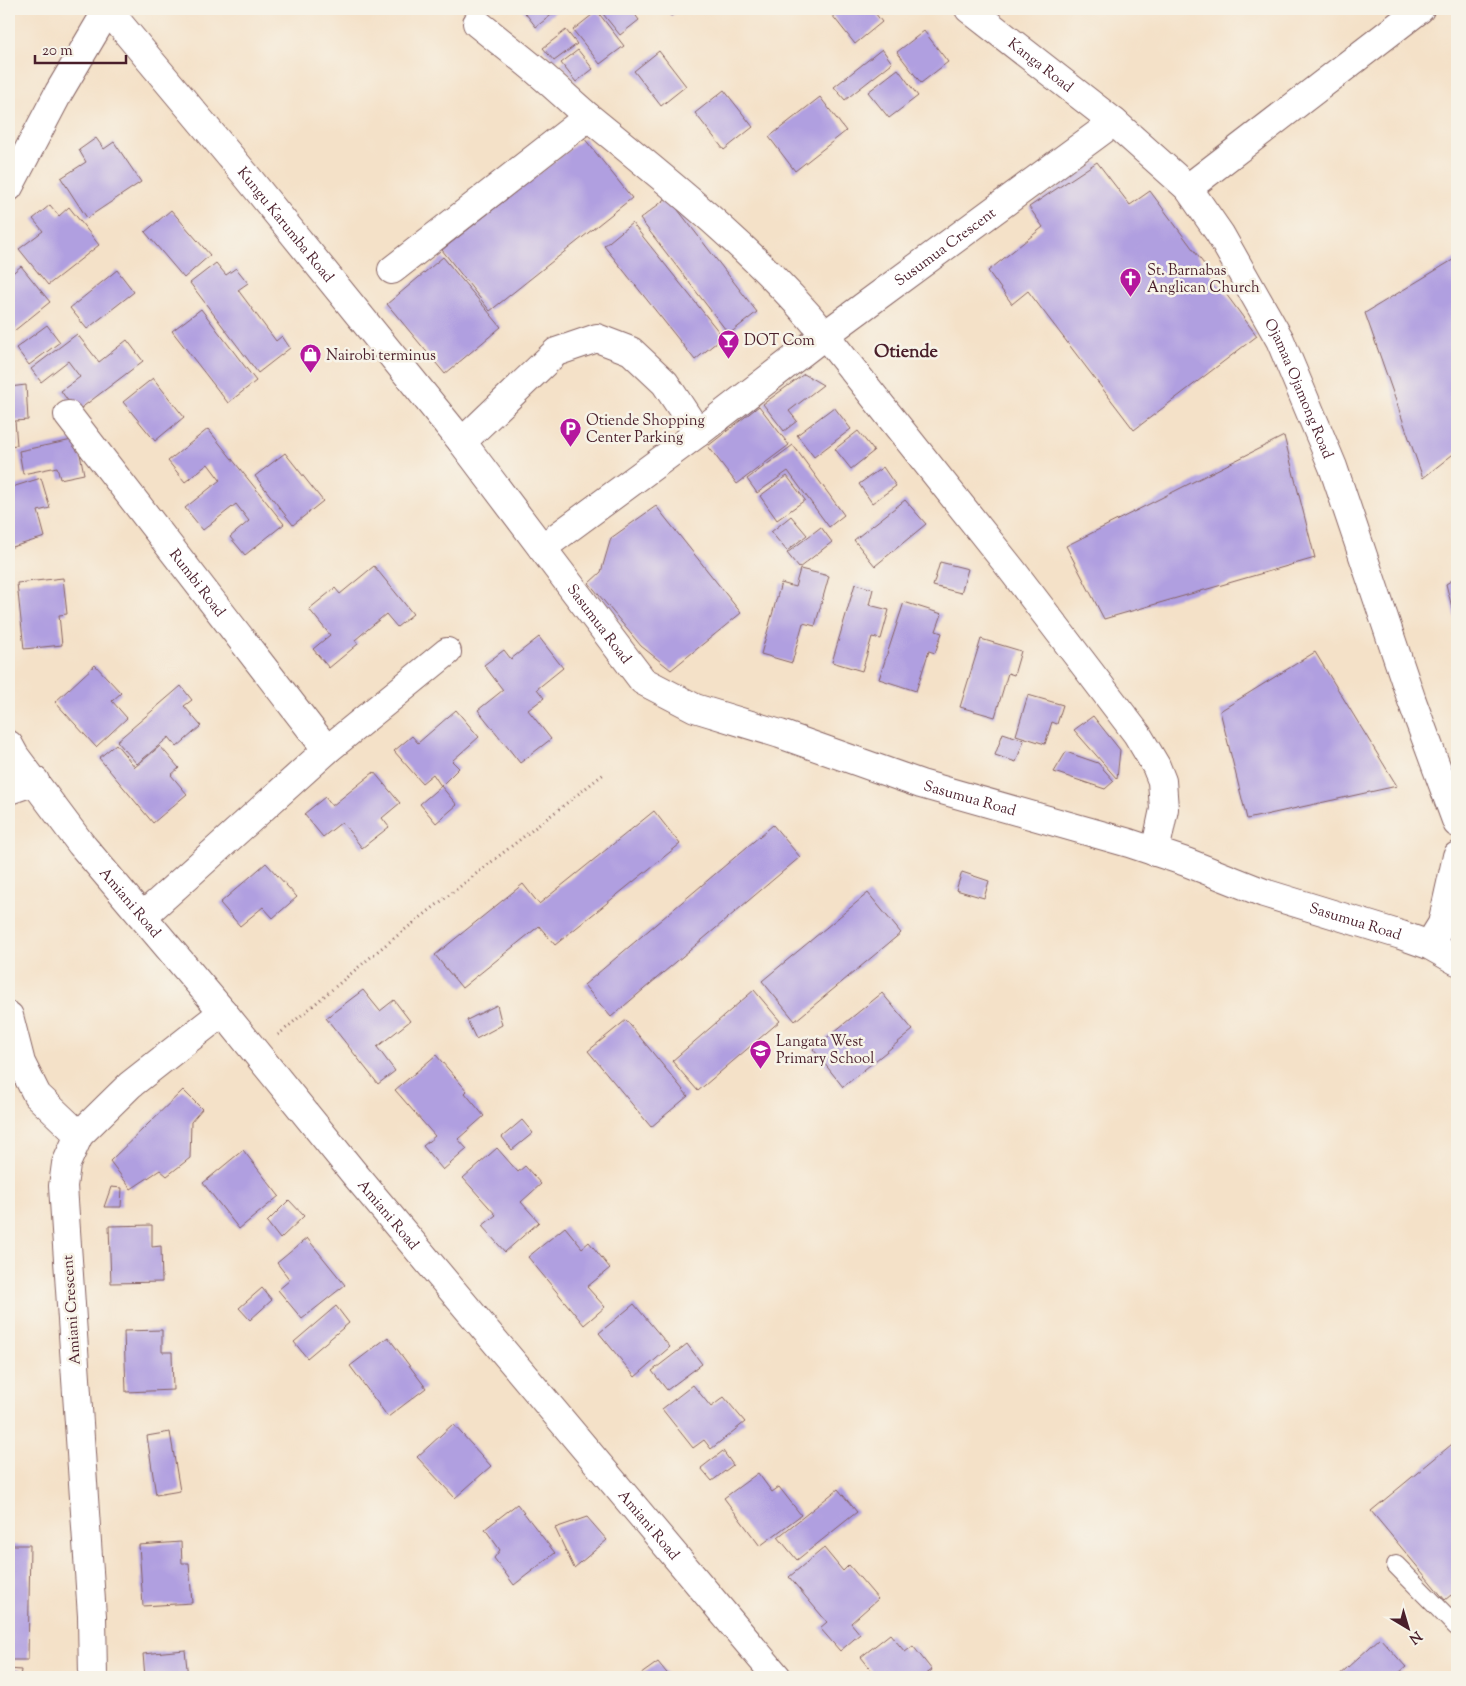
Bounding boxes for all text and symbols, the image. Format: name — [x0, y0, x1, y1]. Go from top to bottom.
scale bar — [35, 32, 126, 64]
street label: Kanga Road — [1003, 34, 1077, 99]
text: 20 m — [42, 41, 73, 62]
street label: Kungu Karumba Road — [232, 163, 338, 288]
street label: Susumua Crescent — [891, 203, 1001, 292]
place label: St. Barnabas Anglican Church — [1147, 261, 1260, 299]
church icon: St. Barnabas Anglican Church — [1119, 267, 1143, 298]
street label: Ojamaa Ojamong Road — [1258, 315, 1338, 463]
bar icon: DOT Com — [716, 328, 740, 359]
place label: DOT Com — [744, 331, 815, 352]
district label: Otiende — [874, 340, 938, 366]
shop icon: Nairobi terminus — [298, 343, 322, 374]
place label: Nairobi terminus — [326, 346, 436, 367]
place label: Otiende Shopping Center Parking — [586, 411, 705, 449]
parking icon: Otiende Shopping Center Parking — [558, 417, 582, 448]
street label: Rumbi Road — [163, 545, 230, 622]
street label: Sasumua Road — [561, 580, 636, 669]
street label: Sasumua Road — [921, 776, 1019, 823]
street label: Amiani Road — [93, 864, 165, 943]
street label: Sasumua Road — [1306, 898, 1404, 947]
place label: Langata West Primary School — [776, 1032, 874, 1070]
school or university icon: Langata West Primary School — [748, 1038, 772, 1069]
street label: Amiani Road — [352, 1176, 423, 1255]
street label: Amiani Crescent — [58, 1254, 87, 1366]
street label: Amiani Road — [612, 1486, 684, 1566]
north arrow — [1384, 1604, 1434, 1654]
text: N — [1404, 1625, 1425, 1648]

